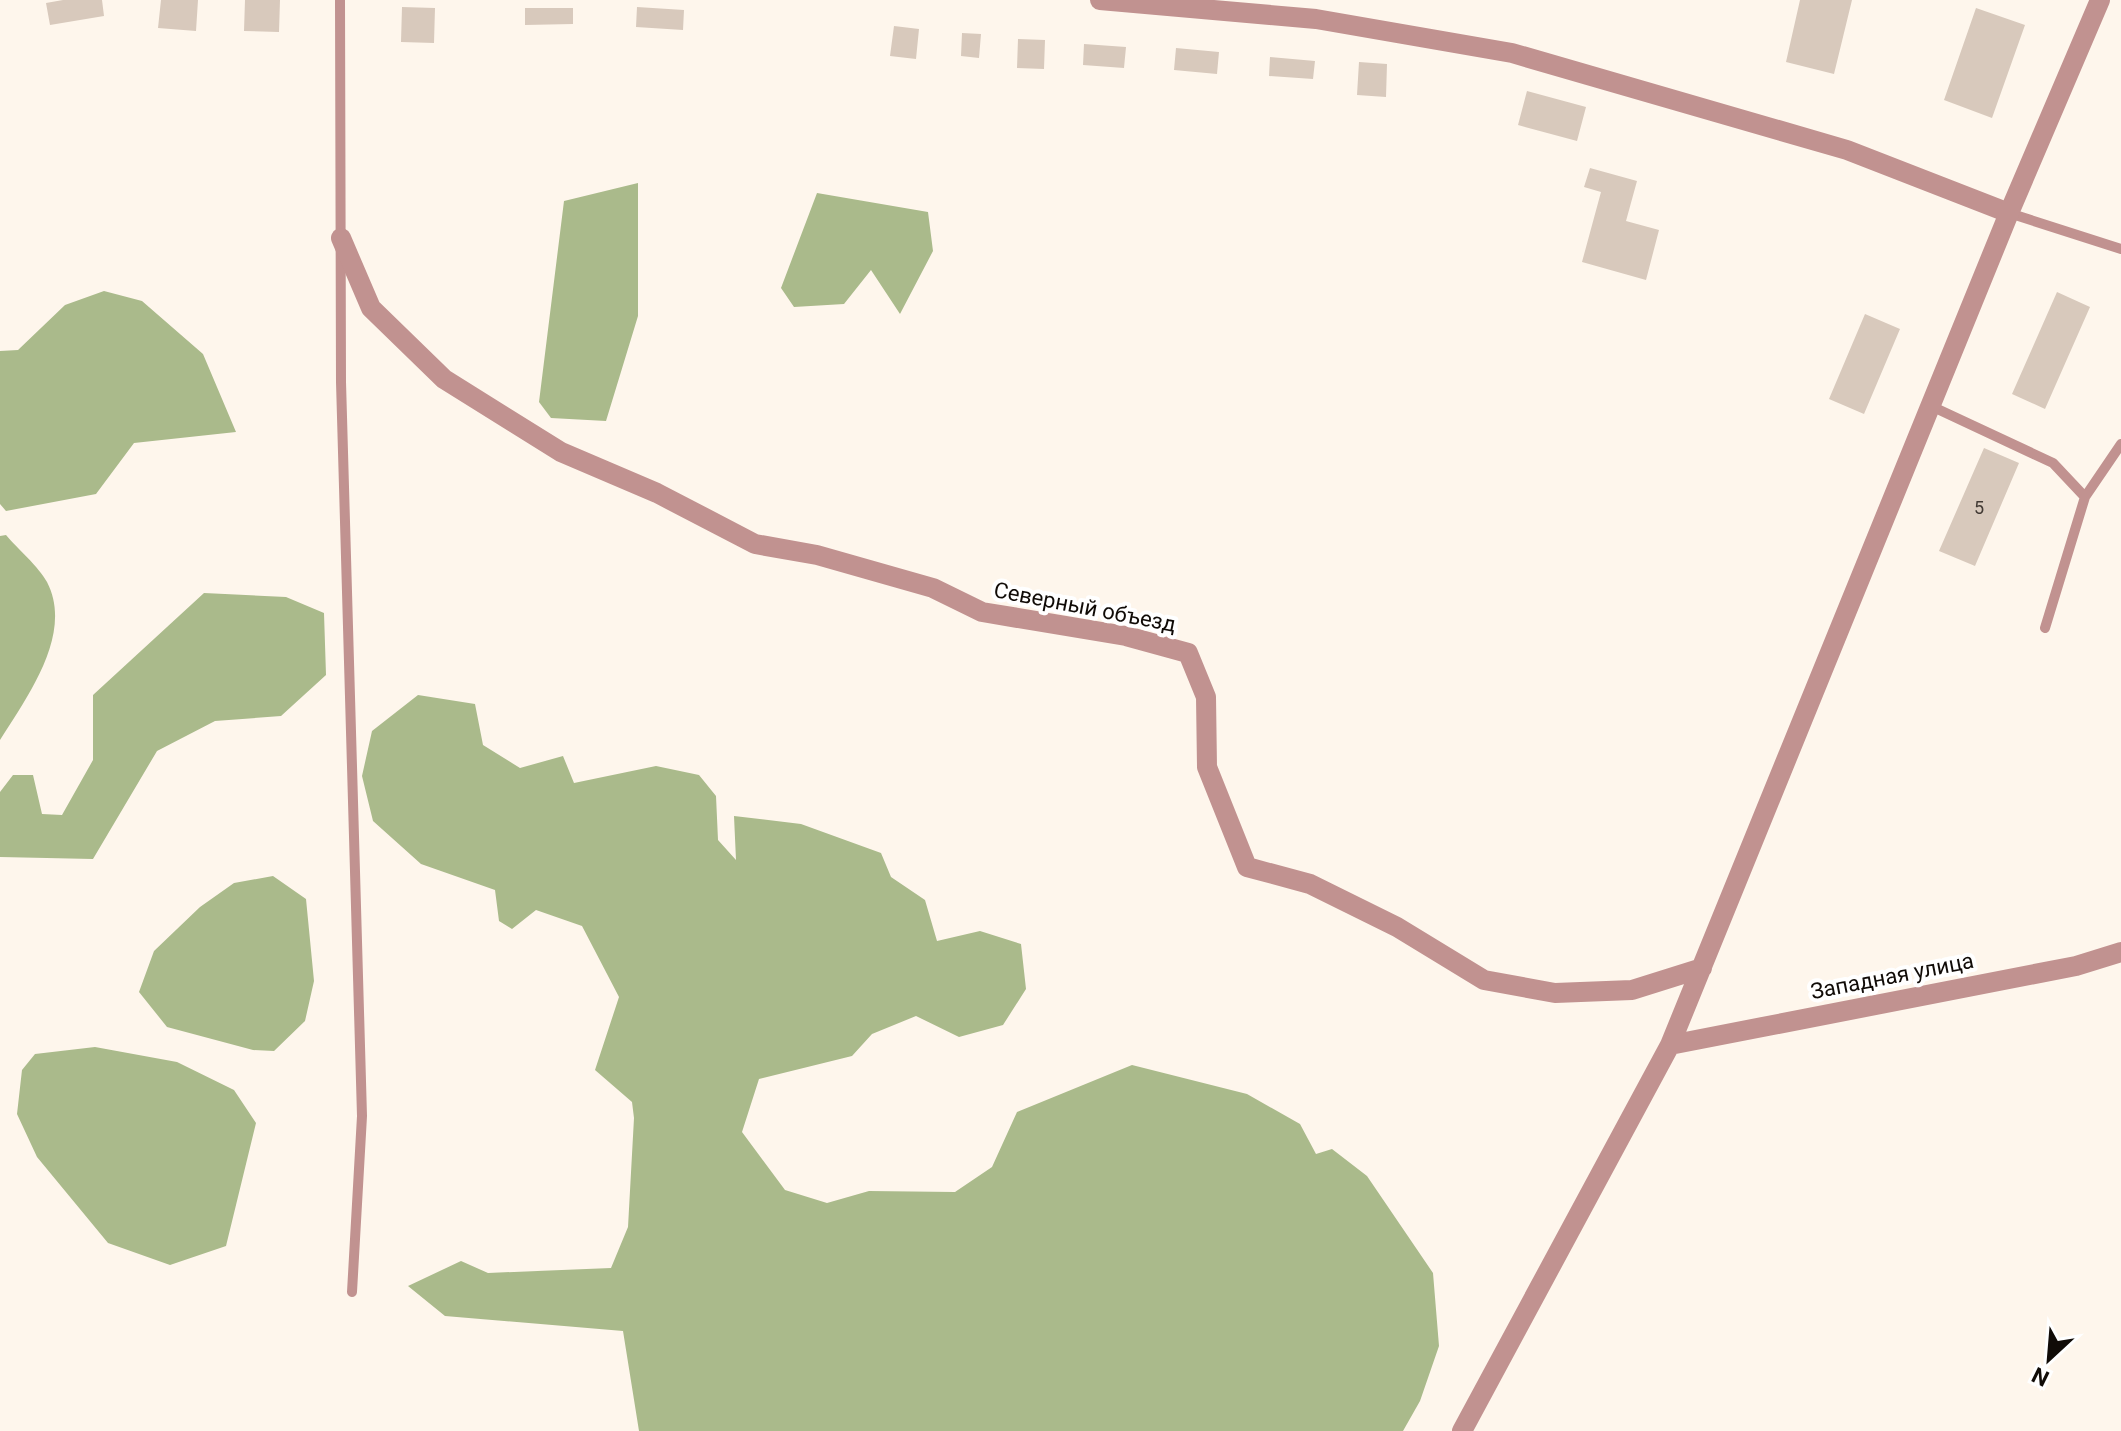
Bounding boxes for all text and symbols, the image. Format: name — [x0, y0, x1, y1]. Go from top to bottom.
house number: 5 — [1974, 497, 1984, 518]
street label: Северный объезд — [992, 577, 1178, 637]
street label: Западная улица — [1808, 948, 1976, 1004]
north arrow — [2009, 1319, 2089, 1399]
text: N — [2028, 1362, 2053, 1391]

